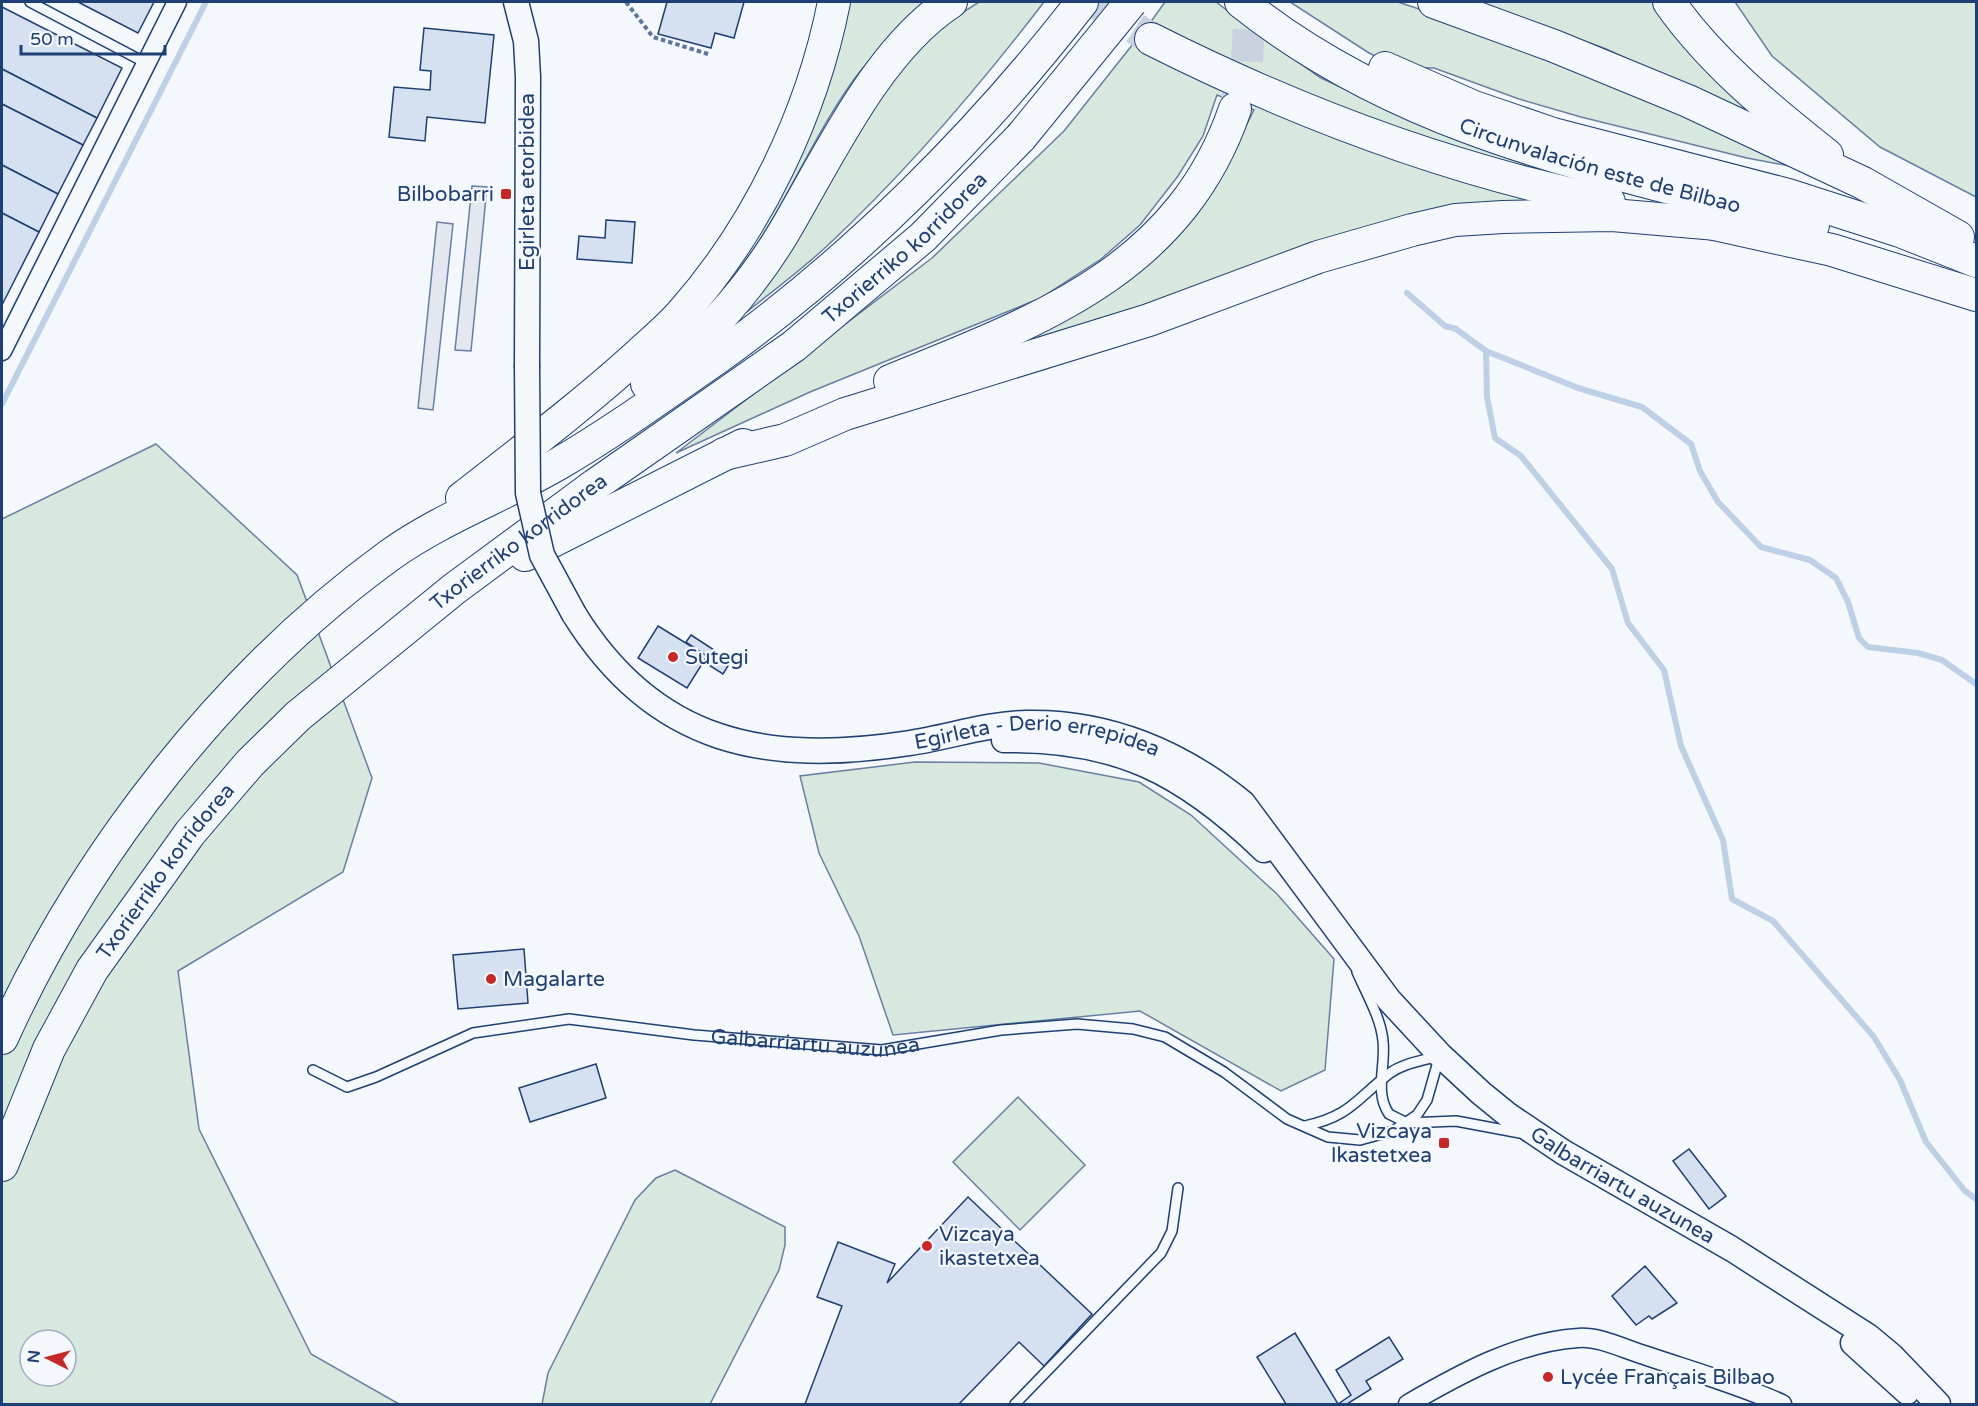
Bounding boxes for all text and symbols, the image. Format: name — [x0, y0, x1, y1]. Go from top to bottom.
scale bar — [21, 18, 165, 56]
text: 50 m — [30, 28, 74, 50]
street label: Egirleta etorbidea — [515, 93, 540, 271]
street label: Circunvalación este de Bilbao — [1456, 113, 1743, 219]
street label: Txorierriko korridorea — [818, 167, 993, 330]
place label: Bilbobarri — [397, 182, 494, 207]
marker: Bilbobarri — [499, 187, 513, 201]
street label: Txorierriko korridorea — [425, 468, 612, 616]
place label: Sutegi — [685, 645, 749, 670]
marker: Sutegi — [666, 650, 680, 664]
street label: Egirleta - Derio errepidea — [912, 711, 1164, 762]
street label: Txorierriko korridorea — [91, 778, 240, 965]
place label: Magalarte — [503, 967, 605, 992]
marker: Magalarte — [484, 972, 498, 986]
street label: Galbarriartu auzunea — [710, 1024, 922, 1063]
place label: Vizcaya Ikastetxea — [1331, 1119, 1432, 1168]
street label: Galbarriartu auzunea — [1525, 1122, 1719, 1249]
marker: Vizcaya Ikastetxea — [1437, 1136, 1451, 1150]
place label: Vizcaya ikastetxea — [939, 1222, 1040, 1271]
marker: Vizcaya ikastetxea — [920, 1239, 934, 1253]
north arrow — [18, 1328, 78, 1388]
text: N — [23, 1349, 45, 1364]
place label: Lycée Français Bilbao — [1560, 1365, 1775, 1390]
marker: Lycée Français Bilbao — [1541, 1370, 1555, 1384]

